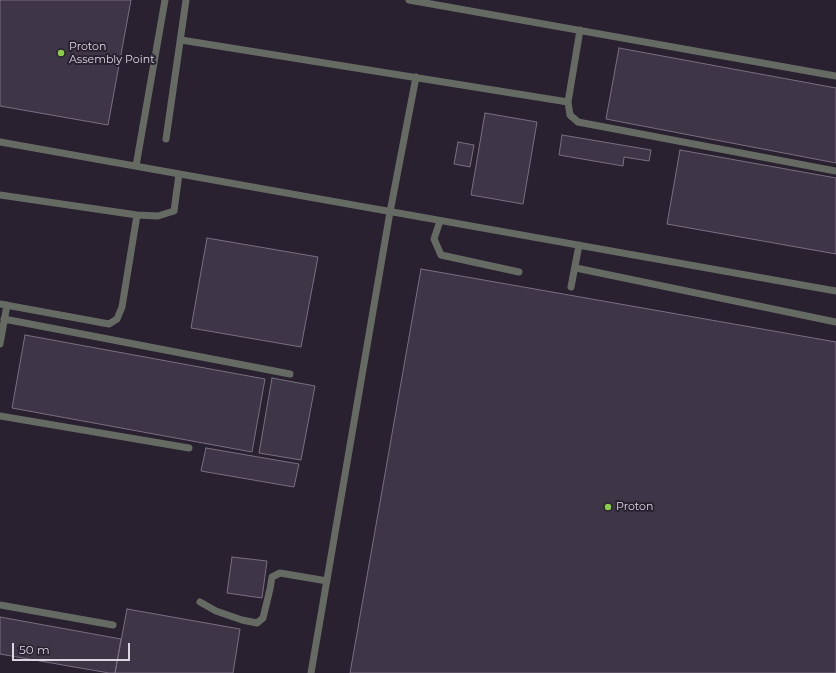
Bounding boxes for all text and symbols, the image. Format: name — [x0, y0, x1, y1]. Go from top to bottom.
place label: Proton Assembly Point — [69, 40, 155, 66]
marker: Proton Assembly Point — [56, 48, 66, 58]
place label: Proton — [616, 500, 653, 514]
marker: Proton — [603, 502, 613, 512]
scale bar — [14, 635, 132, 661]
text: 50 m — [19, 642, 50, 657]

